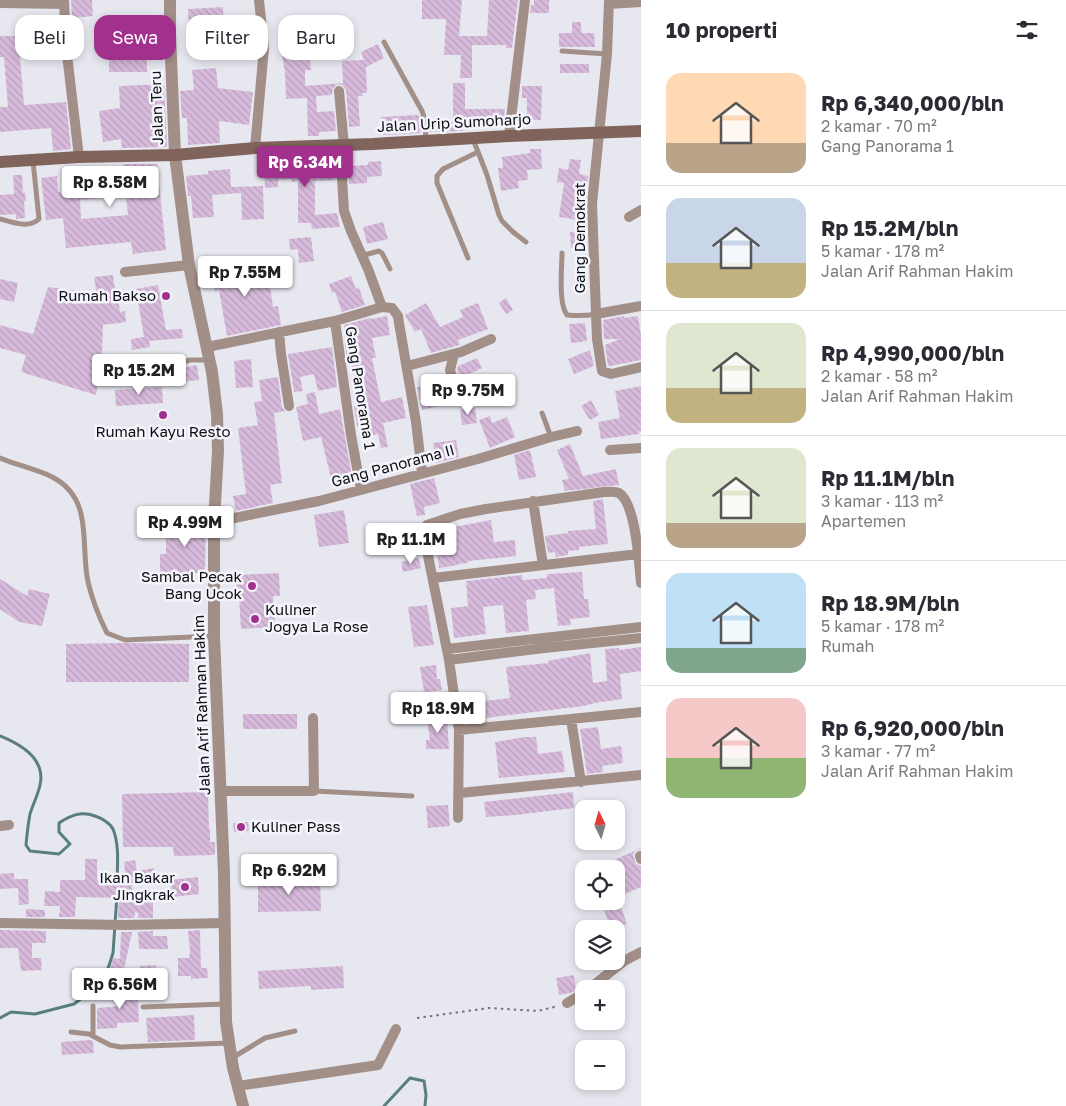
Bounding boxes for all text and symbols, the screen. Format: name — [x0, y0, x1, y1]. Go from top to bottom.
chip: Beli — [15, 15, 84, 60]
chip: Sewa — [94, 15, 176, 60]
chip: Filter — [186, 15, 268, 60]
chip: Baru — [278, 15, 354, 60]
icon: filters — [1013, 16, 1041, 44]
text: 10 properti — [666, 17, 777, 43]
street label: Jalan Teru — [146, 70, 166, 146]
text: Rp 6,340,000/bln — [821, 90, 1004, 116]
icon: home — [706, 93, 766, 153]
street label: Jalan Urip Sumoharjo — [376, 109, 532, 135]
text: 2 kamar · 70 m² — [821, 116, 937, 136]
text: Gang Panorama 1 — [821, 136, 954, 156]
pin: Rp 6.34M — [253, 146, 357, 188]
text: Rp 6.34M — [268, 152, 342, 172]
pin: Rp 8.58M — [58, 166, 162, 208]
text: Rp 8.58M — [73, 172, 147, 192]
street label: Gang Demokrat — [570, 182, 588, 294]
text: Rp 15.2M/bln — [821, 215, 958, 241]
icon: home — [706, 218, 766, 278]
text: 5 kamar · 178 m² — [821, 241, 944, 261]
pin: Rp 7.55M — [193, 256, 297, 298]
text: Jalan Arif Rahman Hakim — [821, 261, 1013, 281]
text: Rp 7.55M — [209, 262, 281, 282]
place label: Rumah Bakso — [58, 286, 156, 304]
marker: Rumah Bakso — [160, 290, 172, 302]
street label: Gang Panorama 1 — [342, 325, 380, 451]
text: Rp 4,990,000/bln — [821, 340, 1004, 366]
icon: home — [706, 343, 766, 403]
pin: Rp 15.2M — [87, 354, 191, 396]
text: Rp 15.2M — [103, 360, 175, 380]
text: 2 kamar · 58 m² — [821, 366, 937, 386]
pin: Rp 9.75M — [416, 374, 520, 416]
text: Rp 9.75M — [432, 380, 504, 400]
text: Jalan Arif Rahman Hakim — [821, 386, 1013, 406]
marker: Rumah Kayu Resto — [157, 409, 169, 421]
place label: Rumah Kayu Resto — [95, 422, 231, 440]
street label: Gang Panorama II — [329, 440, 456, 490]
text: Rp 11.1M/bln — [821, 465, 954, 491]
icon: home — [706, 468, 766, 528]
text: 3 kamar · 113 m² — [821, 491, 943, 511]
pin: Rp 4.99M — [133, 506, 237, 548]
text: Apartemen — [821, 511, 906, 531]
text: Rp 4.99M — [148, 512, 222, 532]
pin: Rp 11.1M — [359, 522, 463, 565]
text: Rp 11.1M — [376, 529, 446, 549]
place label: Sambal Pecak Bang Ucok — [141, 567, 243, 602]
marker: Sambal Pecak Bang Ucok — [246, 580, 258, 592]
text: Rp 18.9M/bln — [821, 590, 960, 616]
icon: home — [706, 593, 766, 653]
place label: Kuliner Jogya La Rose — [265, 600, 369, 635]
marker: Kuliner Jogya La Rose — [249, 613, 261, 625]
street label: Jalan Arif Rahman Hakim — [189, 615, 213, 795]
text: 5 kamar · 178 m² — [821, 616, 944, 636]
text: Rumah — [821, 636, 874, 656]
pin: Rp 18.9M — [386, 692, 490, 734]
text: Rp 18.9M — [402, 698, 474, 718]
text: Rp 6,920,000/bln — [821, 715, 1004, 741]
icon: home — [706, 718, 766, 778]
text: 3 kamar · 77 m² — [821, 741, 935, 761]
text: Jalan Arif Rahman Hakim — [821, 761, 1013, 781]
north arrow — [575, 800, 625, 850]
map controls — [575, 800, 625, 1090]
place label: Kuliner Pass — [251, 817, 341, 835]
marker: Kuliner Pass — [235, 821, 247, 833]
pin: Rp 6.92M — [237, 854, 341, 896]
text: Rp 6.92M — [252, 860, 326, 880]
button: locate — [575, 860, 625, 910]
place label: Ikan Bakar Jingkrak — [99, 868, 176, 903]
marker: Ikan Bakar Jingkrak — [179, 881, 191, 893]
button: layers — [575, 920, 625, 970]
pin: Rp 6.56M — [68, 968, 172, 1010]
text: Rp 6.56M — [83, 974, 157, 994]
button: + — [575, 980, 625, 1030]
button: − — [575, 1040, 625, 1090]

